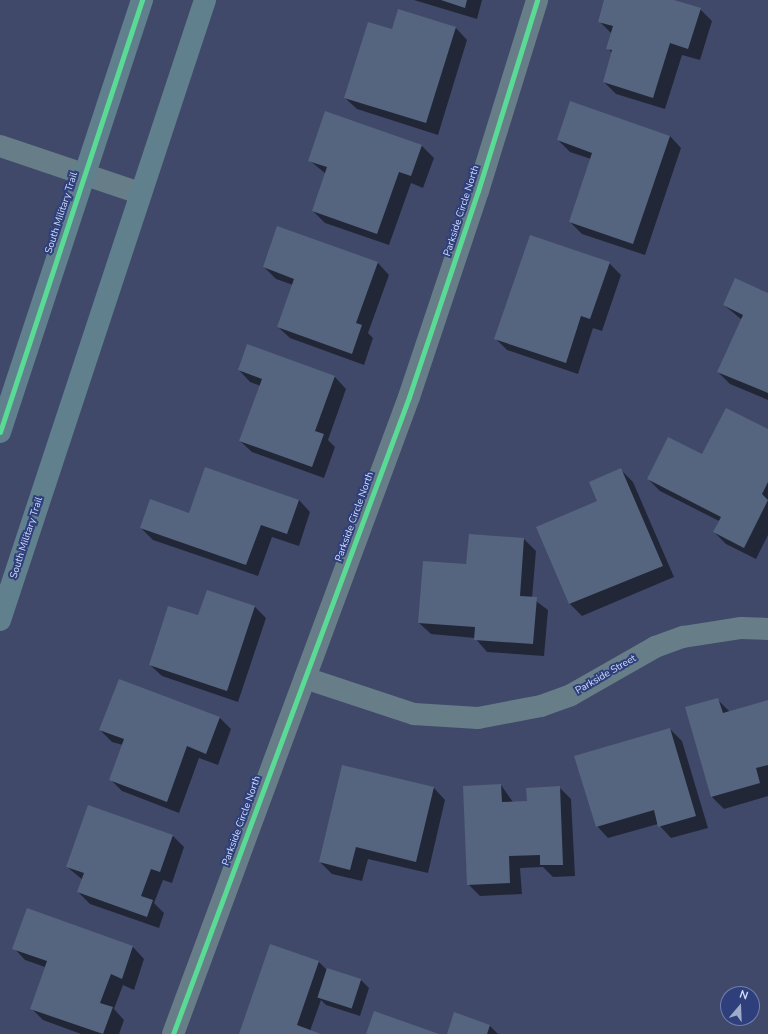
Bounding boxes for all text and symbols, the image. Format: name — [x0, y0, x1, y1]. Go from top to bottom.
street label: Parkside Circle North — [442, 164, 482, 258]
street label: South Military Trail — [43, 171, 81, 255]
street label: Parkside Circle North — [333, 470, 377, 564]
street label: South Military Trail — [8, 496, 46, 580]
street label: Parkside Street — [574, 653, 638, 697]
street label: Parkside Circle North — [220, 774, 264, 868]
north arrow — [720, 986, 760, 1026]
text: N — [737, 987, 750, 1004]

